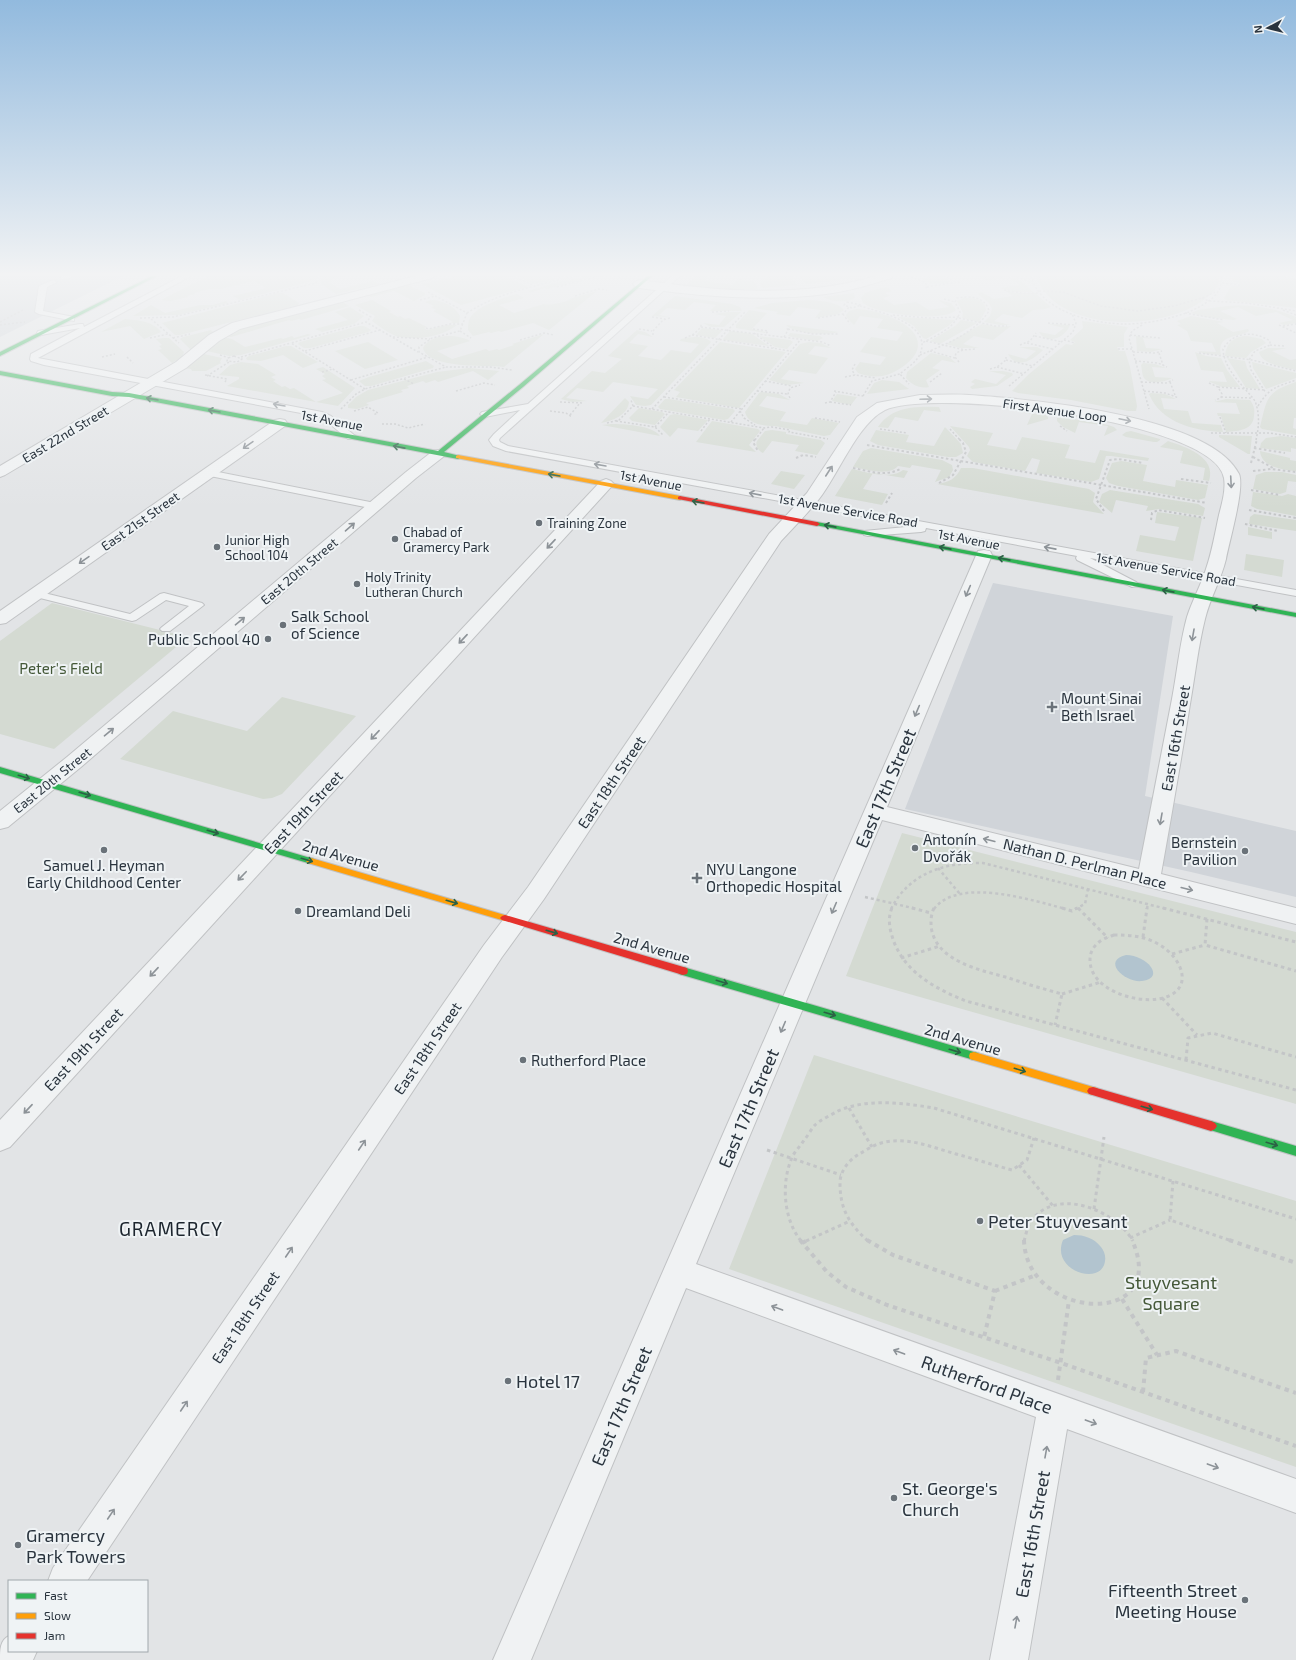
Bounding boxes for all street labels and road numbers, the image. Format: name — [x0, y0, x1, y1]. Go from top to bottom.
street label: First Avenue Loop — [1002, 395, 1108, 425]
street label: East 22nd Street — [19, 402, 111, 466]
street label: 1st Avenue — [300, 406, 364, 434]
street label: 1st Avenue — [619, 466, 683, 494]
street label: East 21st Street — [98, 488, 182, 554]
street label: 1st Avenue Service Road — [777, 490, 919, 530]
street label: 1st Avenue — [937, 525, 1001, 553]
street label: East 20th Street — [257, 534, 341, 608]
street label: 1st Avenue Service Road — [1095, 549, 1237, 589]
street label: East 16th Street — [1157, 683, 1193, 792]
street label: East 17th Street — [850, 725, 920, 851]
street label: East 18th Street — [573, 732, 649, 832]
street label: East 20th Street — [10, 744, 94, 816]
street label: East 19th Street — [260, 766, 346, 857]
street label: Nathan D. Perlman Place — [1001, 834, 1169, 892]
street label: 2nd Avenue — [301, 835, 381, 875]
street label: 2nd Avenue — [612, 927, 692, 967]
street label: East 18th Street — [389, 998, 465, 1098]
street label: East 19th Street — [40, 1003, 126, 1094]
street label: 2nd Avenue — [923, 1019, 1003, 1059]
street label: East 17th Street — [713, 1045, 783, 1171]
street label: East 18th Street — [207, 1267, 283, 1367]
street label: East 17th Street — [586, 1343, 656, 1469]
street label: Rutherford Place — [918, 1350, 1056, 1418]
street label: East 16th Street — [1010, 1469, 1054, 1599]

